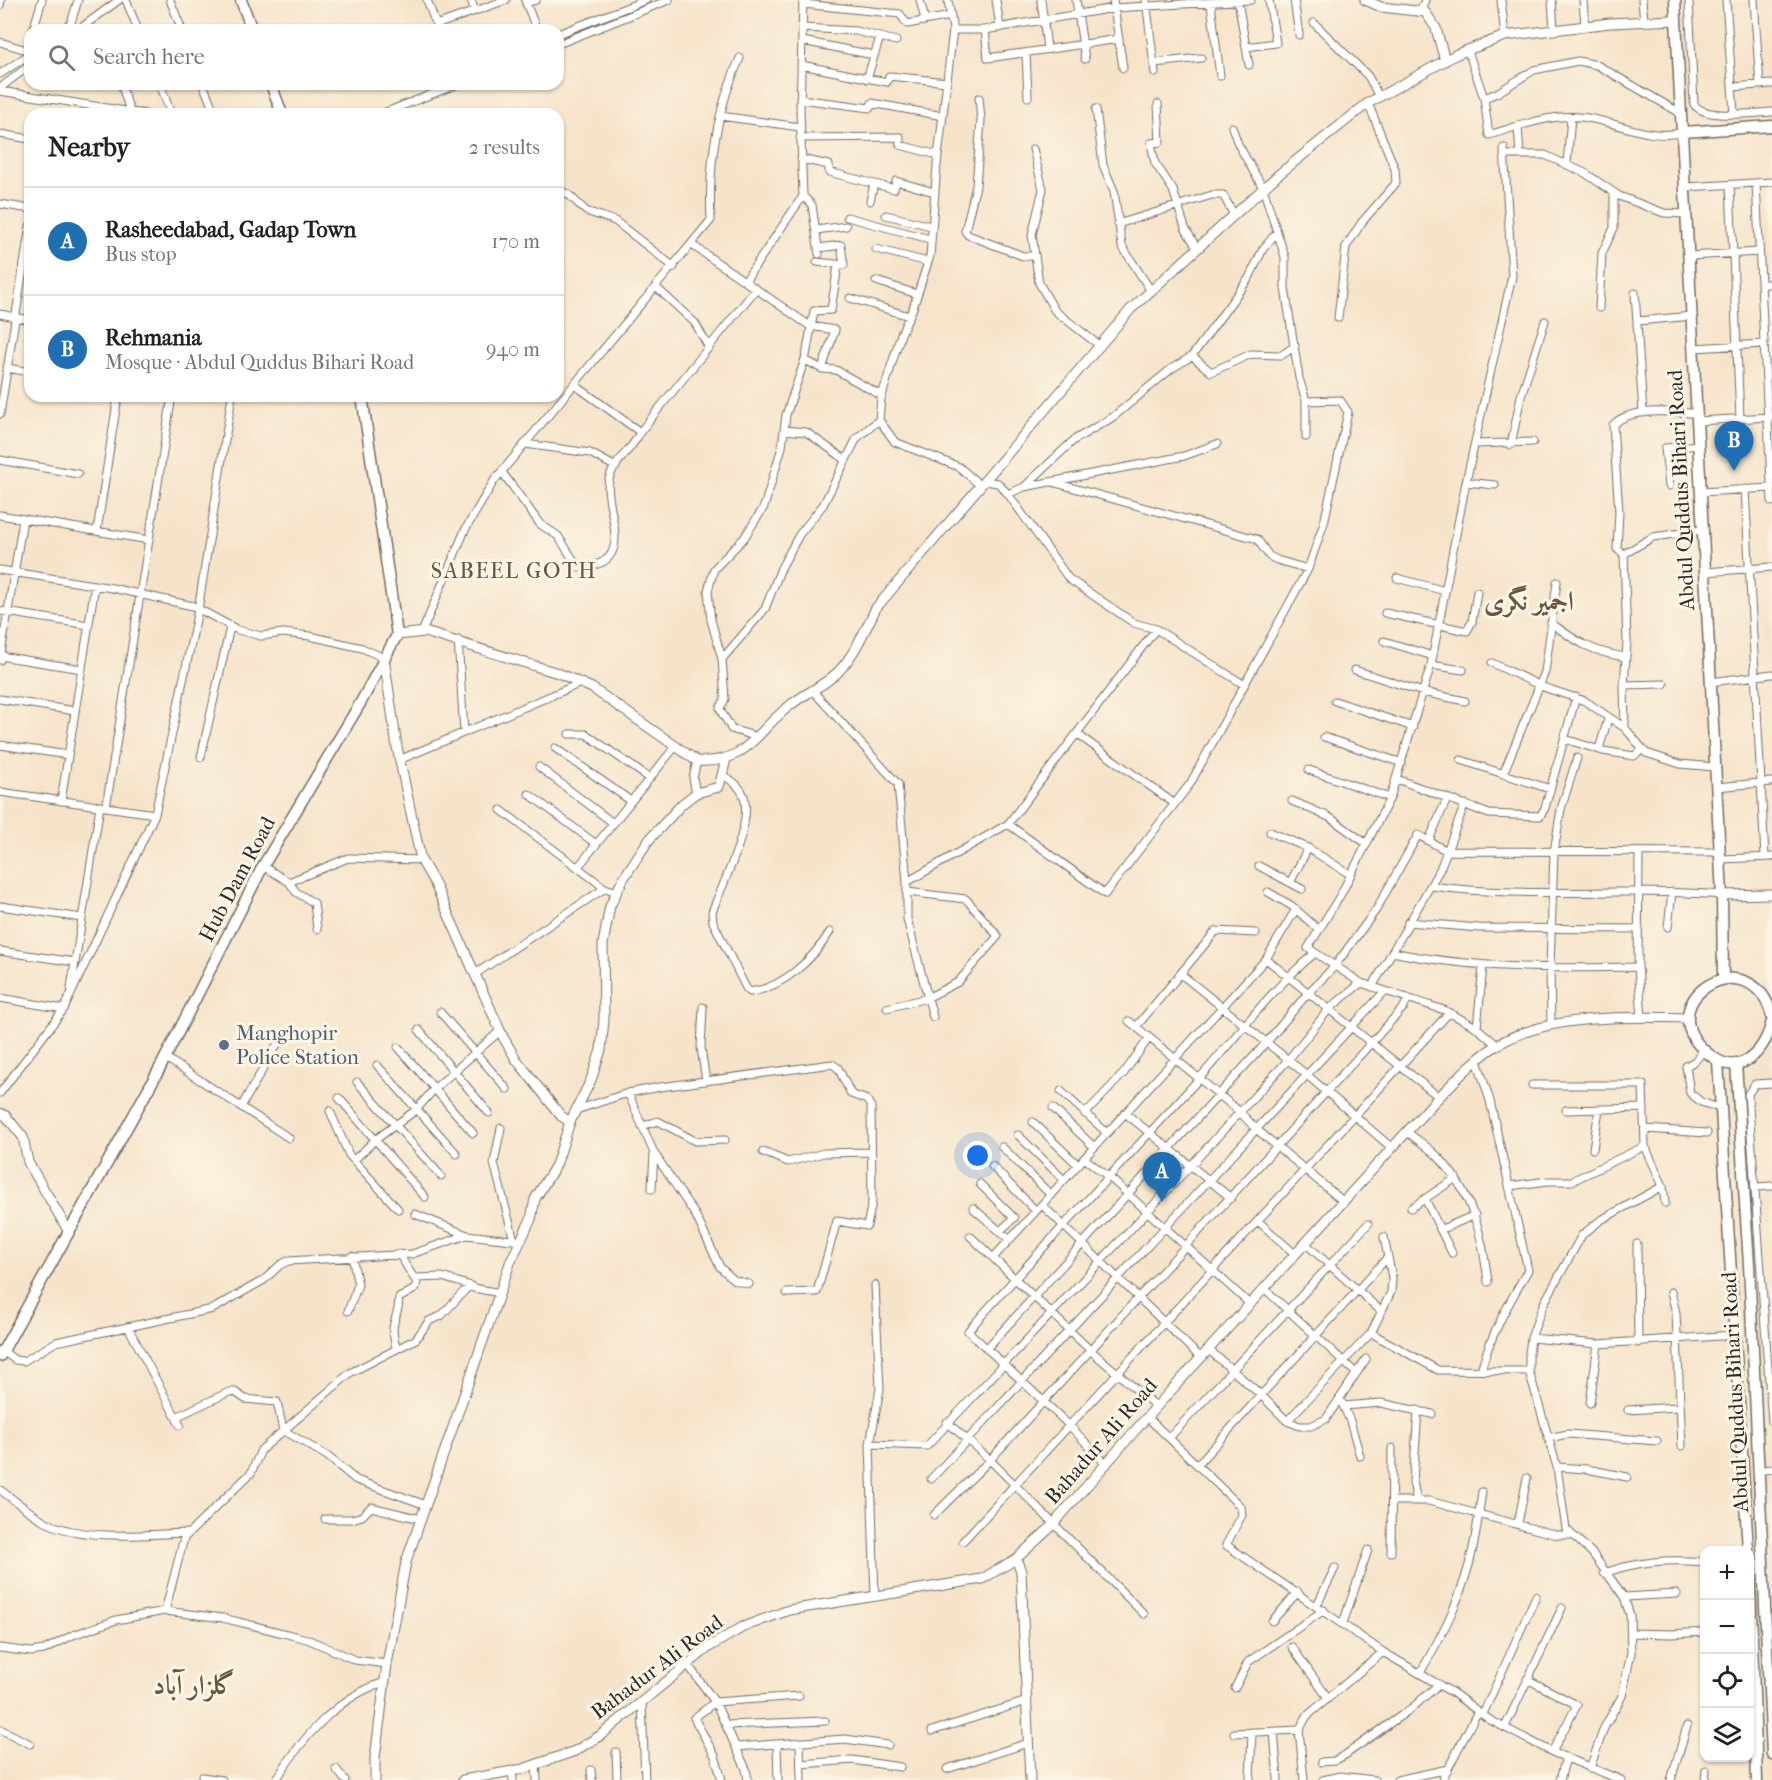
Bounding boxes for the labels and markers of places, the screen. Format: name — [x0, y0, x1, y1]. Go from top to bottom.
pin: B — [1714, 422, 1754, 471]
place label: Manghopir Police Station — [236, 1021, 359, 1069]
marker: Manghopir Police Station — [217, 1038, 231, 1052]
pin: A — [1142, 1152, 1182, 1202]

